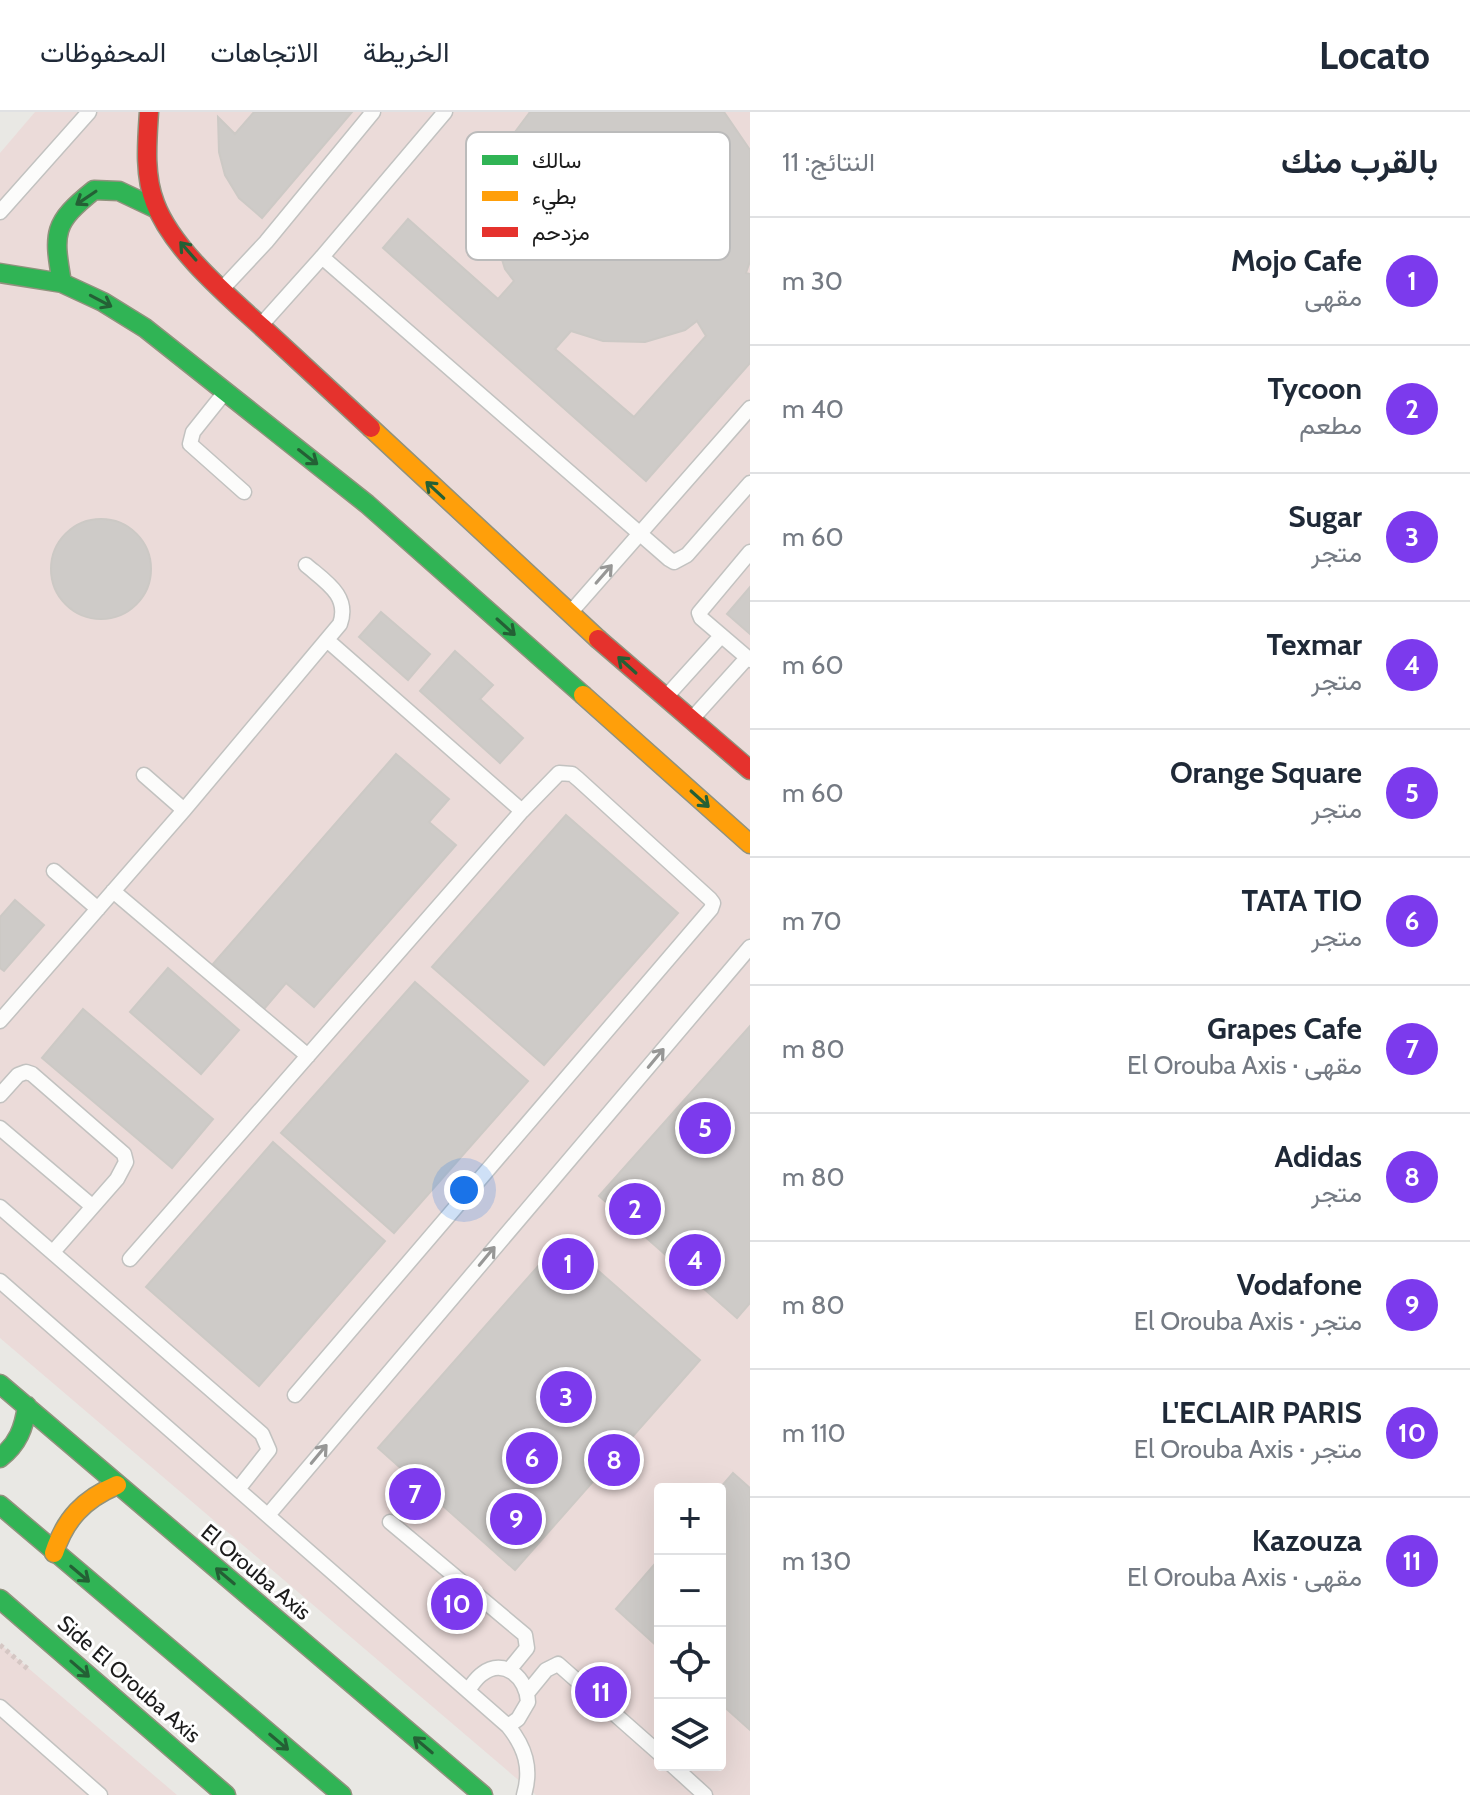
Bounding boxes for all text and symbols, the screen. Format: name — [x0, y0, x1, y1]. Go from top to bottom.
text: Locato — [1319, 32, 1430, 79]
text: المحفوظات — [40, 35, 166, 69]
text: الاتجاهات — [210, 35, 319, 69]
text: الخريطة — [363, 35, 449, 69]
legend — [466, 132, 730, 260]
text: بالقرب منك — [1281, 140, 1438, 182]
text: النتائج: 11 — [782, 146, 875, 178]
text: سالك — [532, 147, 581, 174]
text: بطيء — [532, 183, 577, 215]
one-way arrow — [75, 190, 97, 206]
text: مزدحم — [532, 219, 590, 247]
one-way arrow — [179, 241, 197, 261]
text: Mojo Cafe — [1231, 242, 1362, 279]
text: 30 m — [782, 265, 843, 297]
text: 1 — [1407, 265, 1417, 297]
text: مقهى — [1304, 281, 1362, 313]
one-way arrow — [88, 294, 112, 310]
text: Tycoon — [1268, 370, 1362, 407]
text: 40 m — [782, 393, 844, 425]
text: 2 — [1405, 393, 1419, 425]
text: مطعم — [1299, 409, 1362, 441]
one-way arrow — [297, 449, 318, 466]
one-way arrow — [425, 480, 445, 499]
text: Sugar — [1288, 498, 1362, 535]
text: 60 m — [782, 521, 844, 553]
text: 3 — [1405, 521, 1419, 553]
text: متجر — [1311, 537, 1362, 569]
one-way arrow — [595, 565, 613, 585]
one-way arrow — [495, 618, 515, 636]
text: Texmar — [1267, 626, 1362, 663]
text: 60 m — [782, 649, 844, 681]
text: 4 — [1404, 649, 1420, 681]
one-way arrow — [617, 656, 637, 674]
text: متجر — [1311, 665, 1362, 697]
text: Orange Square — [1170, 754, 1362, 791]
text: 60 m — [782, 777, 844, 809]
text: 5 — [1405, 777, 1419, 809]
one-way arrow — [690, 790, 710, 808]
text: متجر — [1311, 793, 1362, 825]
text: TATA TIO — [1241, 882, 1362, 919]
text: 70 m — [782, 905, 842, 937]
text: 6 — [1405, 905, 1419, 937]
text: متجر — [1311, 921, 1362, 953]
text: Grapes Cafe — [1207, 1010, 1362, 1047]
text: 80 m — [782, 1033, 845, 1065]
text: 7 — [1405, 1033, 1419, 1065]
one-way arrow — [647, 1048, 665, 1068]
text: مقهى · El Orouba Axis — [1127, 1049, 1362, 1081]
pin: 5 — [679, 1098, 731, 1158]
text: Adidas — [1275, 1138, 1362, 1175]
text: 80 m — [782, 1161, 845, 1193]
text: 8 — [1404, 1161, 1420, 1193]
your location — [444, 1170, 484, 1210]
text: متجر — [1311, 1177, 1362, 1209]
pin: 2 — [609, 1179, 661, 1239]
pin: 4 — [669, 1230, 721, 1290]
pin: 1 — [542, 1234, 594, 1294]
one-way arrow — [478, 1246, 496, 1267]
text: Vodafone — [1237, 1266, 1362, 1303]
text: 80 m — [782, 1289, 845, 1321]
text: 9 — [1405, 1289, 1419, 1321]
text: متجر · El Orouba Axis — [1134, 1305, 1362, 1337]
pin: 3 — [540, 1367, 592, 1427]
text: L'ECLAIR PARIS — [1161, 1394, 1362, 1431]
text: 110 m — [782, 1417, 846, 1449]
text: 10 — [1398, 1417, 1426, 1449]
pin: 6 — [506, 1428, 558, 1488]
pin: 8 — [588, 1430, 640, 1490]
text: متجر · El Orouba Axis — [1134, 1433, 1362, 1465]
one-way arrow — [310, 1444, 328, 1465]
pin: 7 — [389, 1464, 441, 1524]
map controls — [654, 1483, 726, 1771]
button: + — [654, 1483, 726, 1555]
pin: 9 — [490, 1489, 542, 1549]
street label: El Orouba Axis — [196, 1518, 316, 1626]
text: Kazouza — [1252, 1522, 1362, 1559]
text: 130 m — [782, 1545, 851, 1577]
text: 11 — [1402, 1545, 1422, 1577]
button: − — [654, 1555, 726, 1627]
text: مقهى · El Orouba Axis — [1127, 1561, 1362, 1593]
one-way arrow — [69, 1565, 90, 1583]
one-way arrow — [215, 1567, 236, 1585]
pin: 10 — [431, 1574, 483, 1634]
street label: Side El Orouba Axis — [52, 1610, 206, 1748]
button: locate — [654, 1627, 726, 1699]
one-way arrow — [70, 1660, 90, 1678]
pin: 11 — [575, 1662, 627, 1722]
button: layers — [654, 1699, 726, 1771]
one-way arrow — [268, 1733, 289, 1751]
one-way arrow — [413, 1736, 434, 1754]

